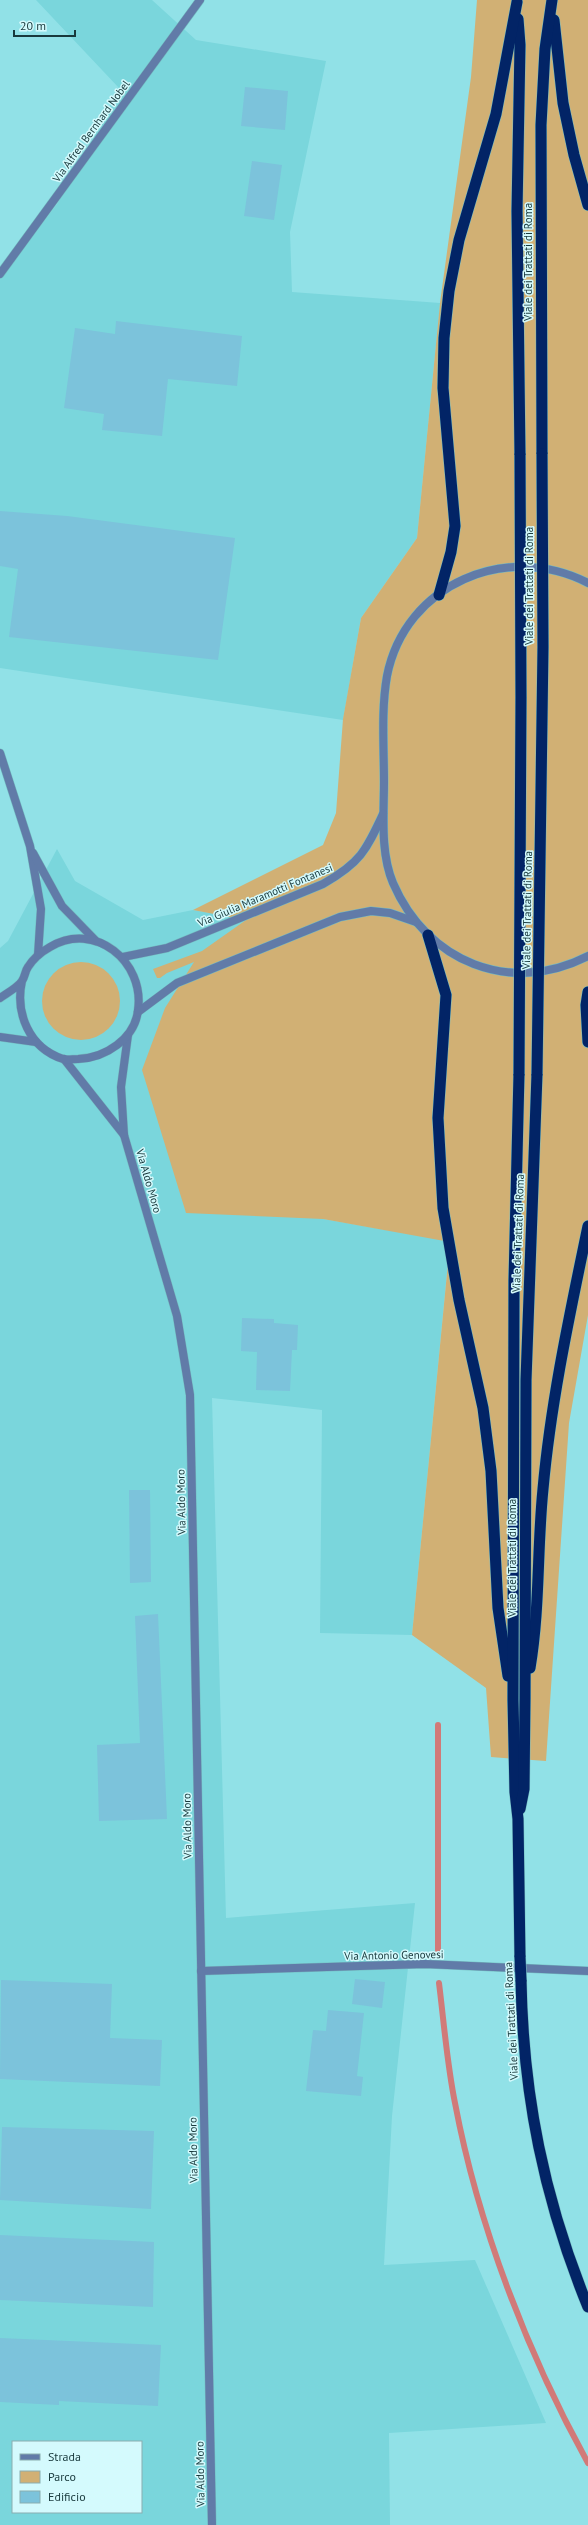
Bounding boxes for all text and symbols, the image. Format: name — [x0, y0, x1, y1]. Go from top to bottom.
scale bar — [14, 12, 75, 38]
text: 20 m — [20, 18, 46, 33]
street label: Via Alfred Bernhard Nobel — [49, 77, 133, 185]
street label: Viale dei Trattati di Roma — [521, 203, 535, 322]
street label: Viale dei Trattati di Roma — [522, 527, 536, 646]
street label: Viale dei Trattati di Roma — [519, 851, 535, 970]
street label: Via Giulia Maramotti Fontanesi — [194, 860, 335, 930]
street label: Via Aldo Moro — [133, 1146, 165, 1215]
street label: Viale dei Trattati di Roma — [509, 1174, 527, 1293]
street label: Via Aldo Moro — [173, 1469, 189, 1536]
street label: Viale dei Trattati di Roma — [505, 1499, 519, 1618]
street label: Via Aldo Moro — [179, 1793, 195, 1860]
street label: Via Antonio Genovesi — [343, 1947, 444, 1963]
street label: Viale dei Trattati di Roma — [501, 1962, 521, 2081]
street label: Via Aldo Moro — [185, 2117, 201, 2184]
legend — [12, 2441, 142, 2513]
street label: Via Aldo Moro — [192, 2441, 208, 2508]
text: Strada — [48, 2449, 81, 2464]
text: Parco — [48, 2469, 76, 2484]
text: Edificio — [48, 2489, 86, 2504]

